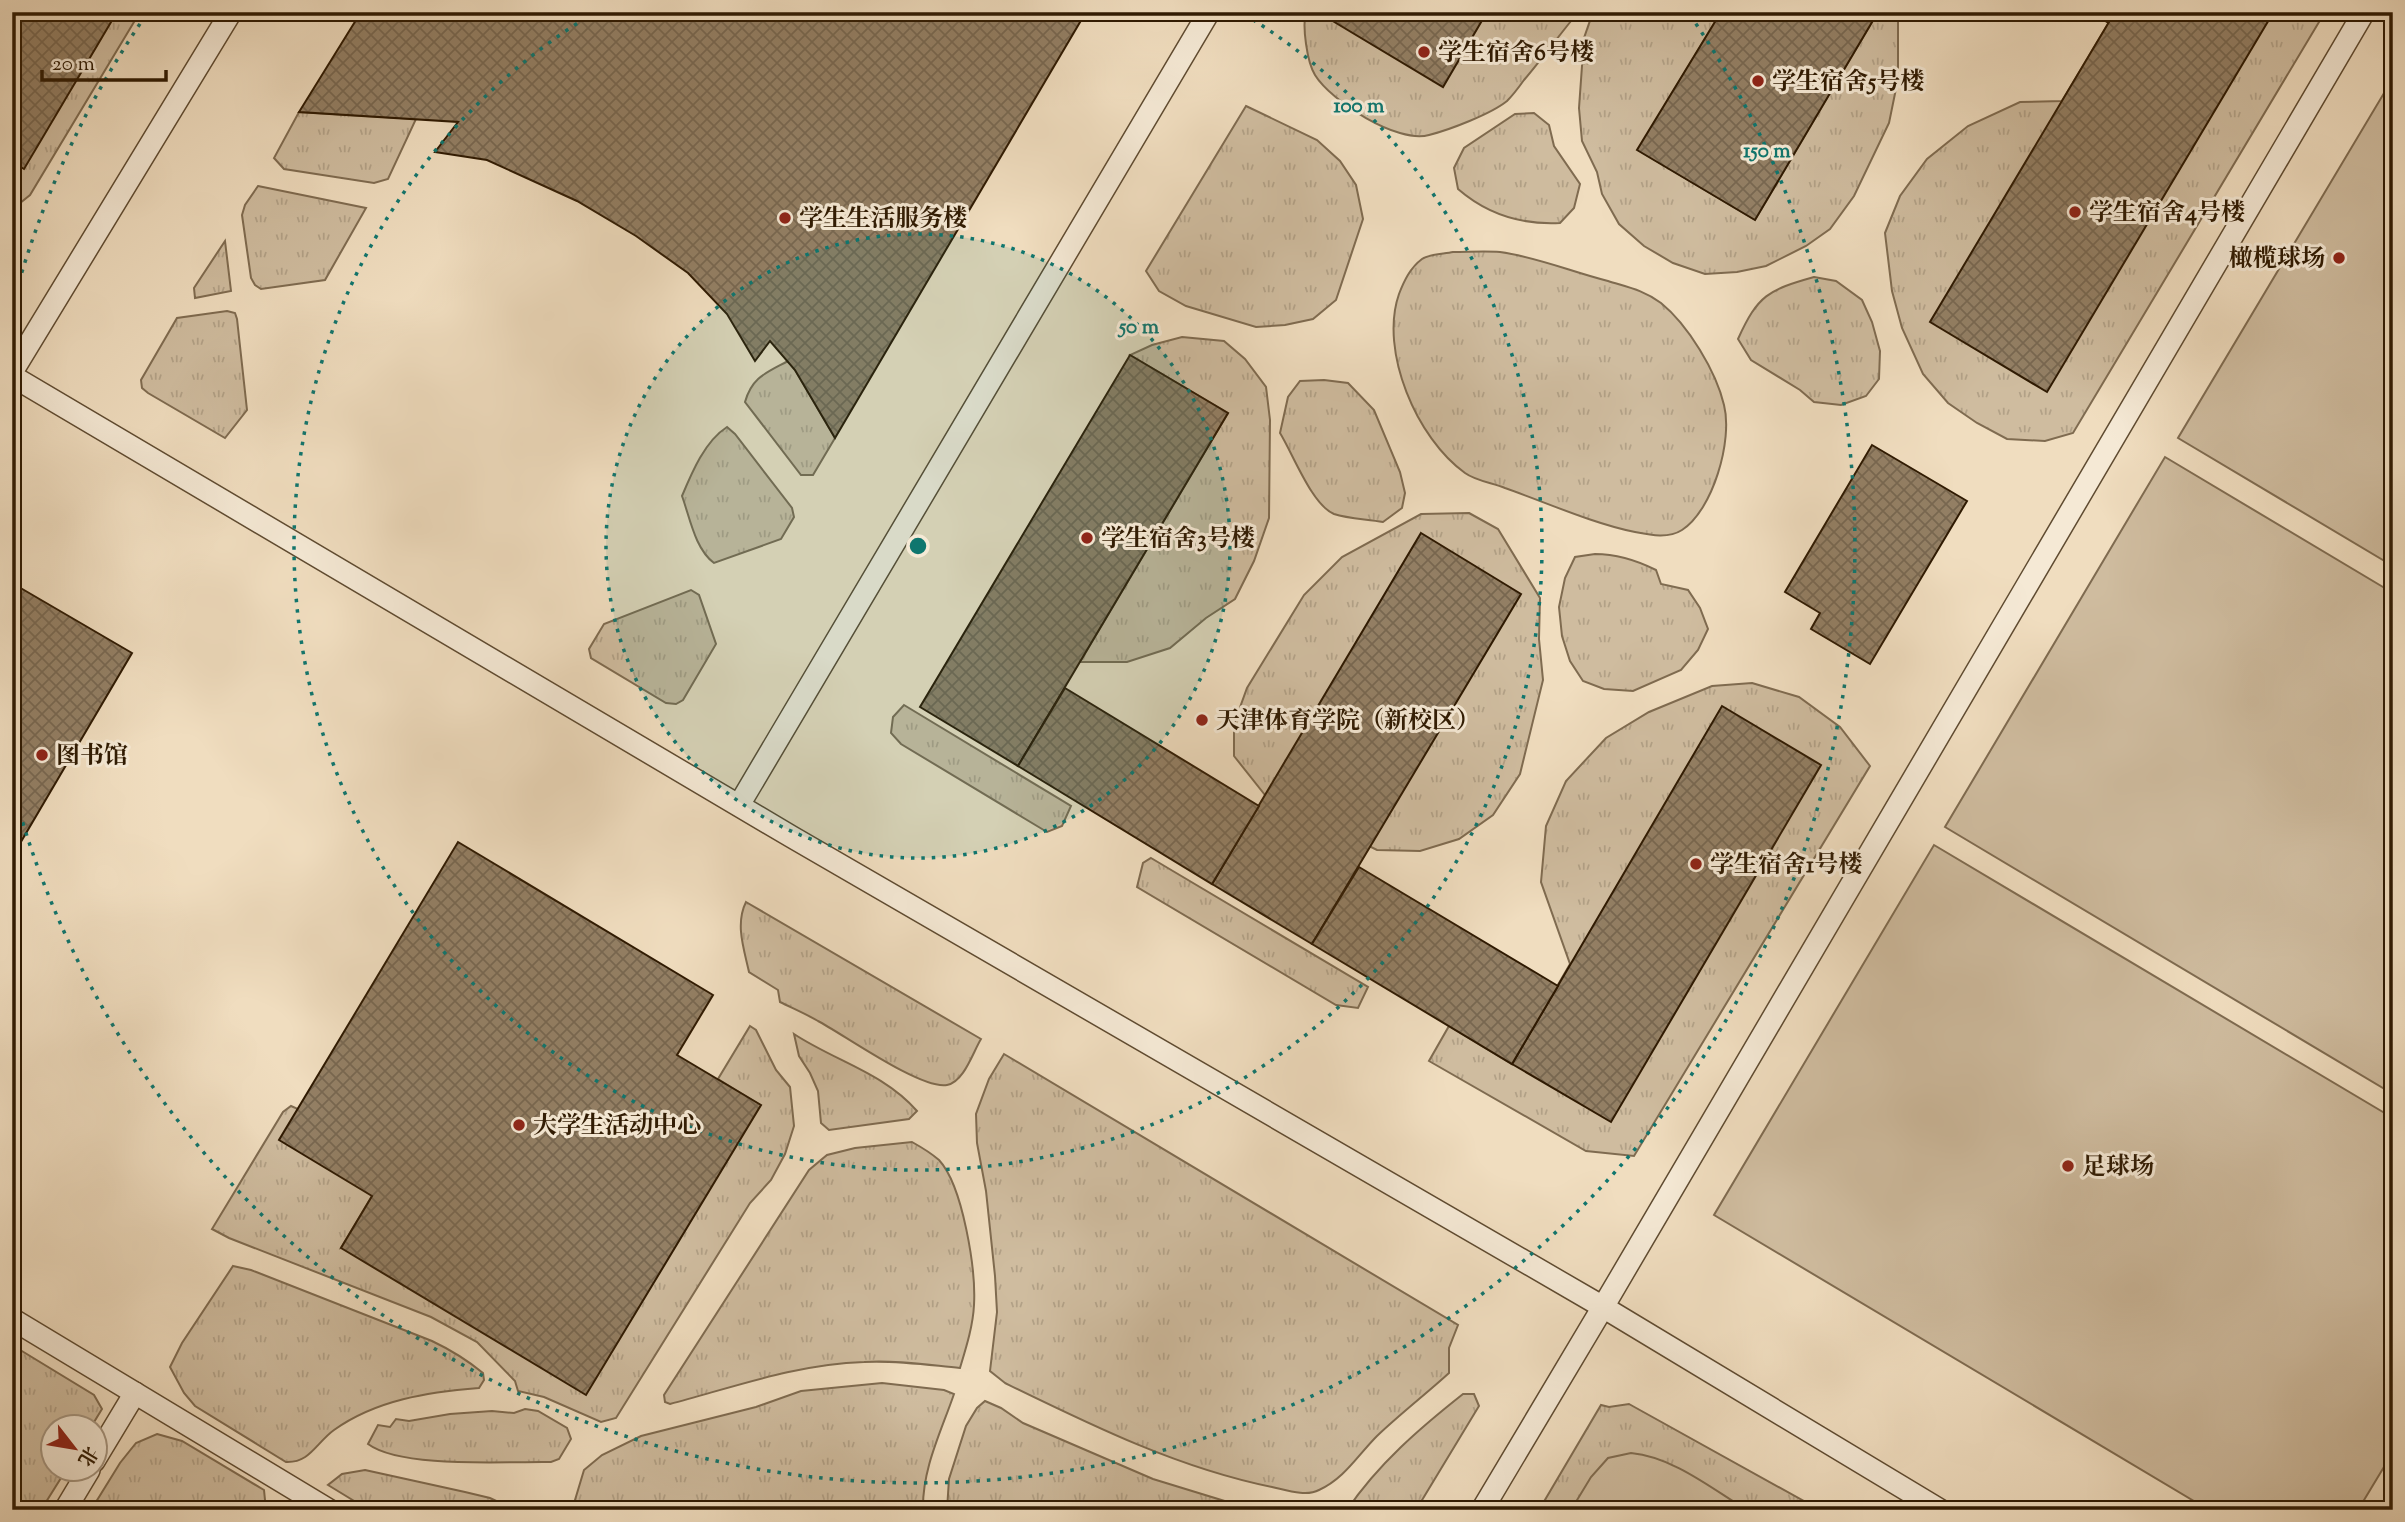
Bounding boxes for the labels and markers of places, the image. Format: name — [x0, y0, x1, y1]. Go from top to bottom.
place label: 学生宿舍6号楼 — [1438, 37, 1594, 71]
marker: 学生宿舍6号楼 — [1416, 44, 1432, 60]
place label: 学生宿舍5号楼 — [1772, 66, 1924, 100]
marker: 学生宿舍5号楼 — [1750, 73, 1766, 89]
place label: 学生宿舍4号楼 — [2089, 197, 2245, 231]
place label: 学生生活服务楼 — [799, 203, 967, 237]
marker: 学生宿舍4号楼 — [2067, 204, 2083, 220]
marker: 学生生活服务楼 — [777, 210, 793, 226]
place label: 橄榄球场 — [2229, 243, 2325, 277]
marker: 橄榄球场 — [2331, 250, 2347, 266]
place label: 学生宿舍3号楼 — [1101, 523, 1255, 557]
marker: 学生宿舍3号楼 — [1079, 530, 1095, 546]
centre of rings — [906, 534, 930, 558]
place label: 天津体育学院（新校区） — [1216, 705, 1480, 739]
marker: 天津体育学院（新校区） — [1194, 712, 1210, 728]
place label: 图书馆 — [56, 740, 128, 774]
marker: 图书馆 — [34, 747, 50, 763]
place label: 学生宿舍1号楼 — [1710, 849, 1862, 883]
marker: 学生宿舍1号楼 — [1688, 856, 1704, 872]
place label: 大学生活动中心 — [533, 1110, 701, 1144]
marker: 大学生活动中心 — [511, 1117, 527, 1133]
place label: 足球场 — [2082, 1151, 2154, 1185]
marker: 足球场 — [2060, 1158, 2076, 1174]

